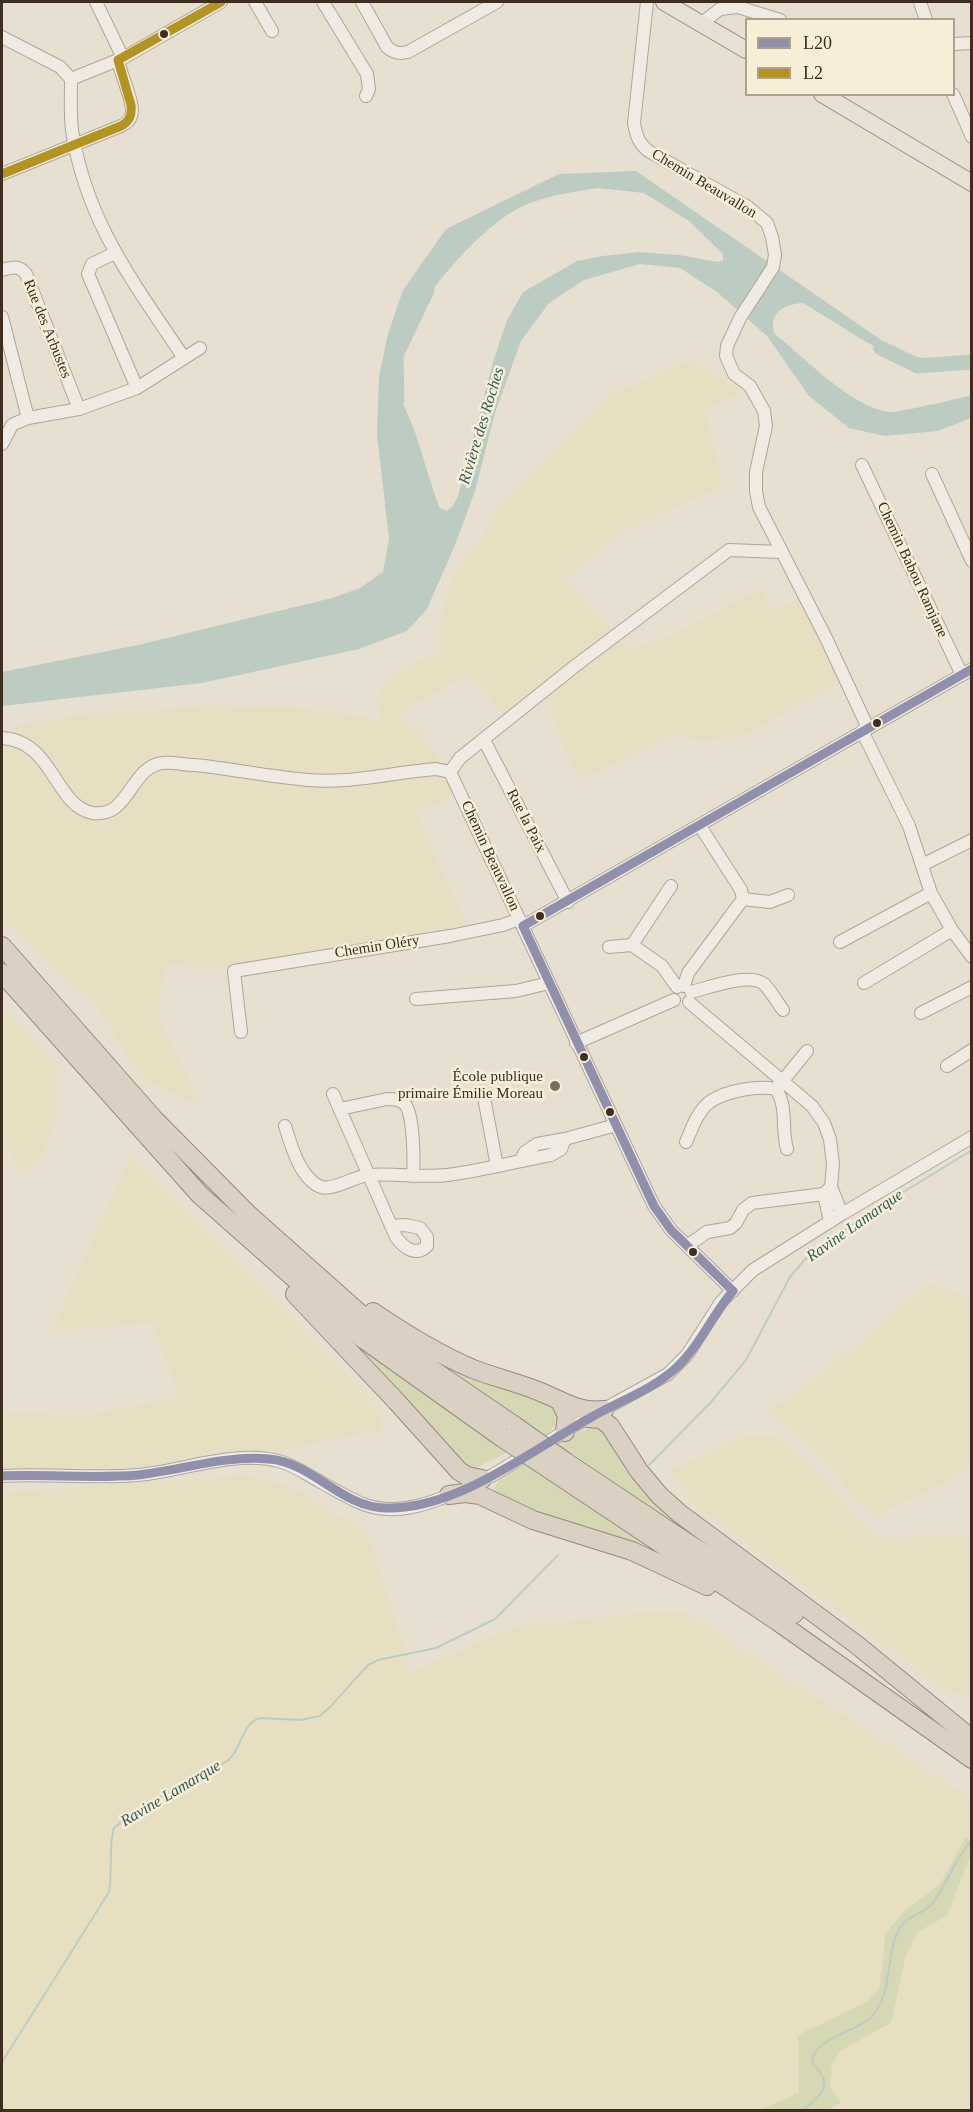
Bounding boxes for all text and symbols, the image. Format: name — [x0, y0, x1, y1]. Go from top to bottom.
legend — [745, 18, 955, 96]
unlabelled marker — [158, 28, 170, 40]
text: L20 — [803, 33, 832, 53]
text: L2 — [803, 63, 823, 83]
street label: Chemin Beauvallon — [648, 145, 760, 223]
street label: Rue des Arbustes — [19, 277, 75, 381]
water label: Rivière des Roches — [455, 365, 509, 487]
street label: Chemin Babou Ramjane — [873, 499, 951, 641]
unlabelled marker — [871, 717, 883, 729]
street label: Rue la Paix — [502, 786, 550, 856]
street label: Chemin Beauvallon — [457, 798, 523, 914]
unlabelled marker — [534, 910, 546, 922]
street label: Chemin Oléry — [333, 931, 421, 963]
unlabelled marker — [578, 1051, 590, 1063]
place label: École publique primaire Émilie Moreau — [398, 1068, 543, 1103]
marker: École publique primaire Émilie Moreau — [548, 1079, 562, 1093]
unlabelled marker — [604, 1106, 616, 1118]
water label: Ravine Lamarque — [803, 1186, 907, 1266]
unlabelled marker — [687, 1246, 699, 1258]
water label: Ravine Lamarque — [117, 1757, 225, 1831]

